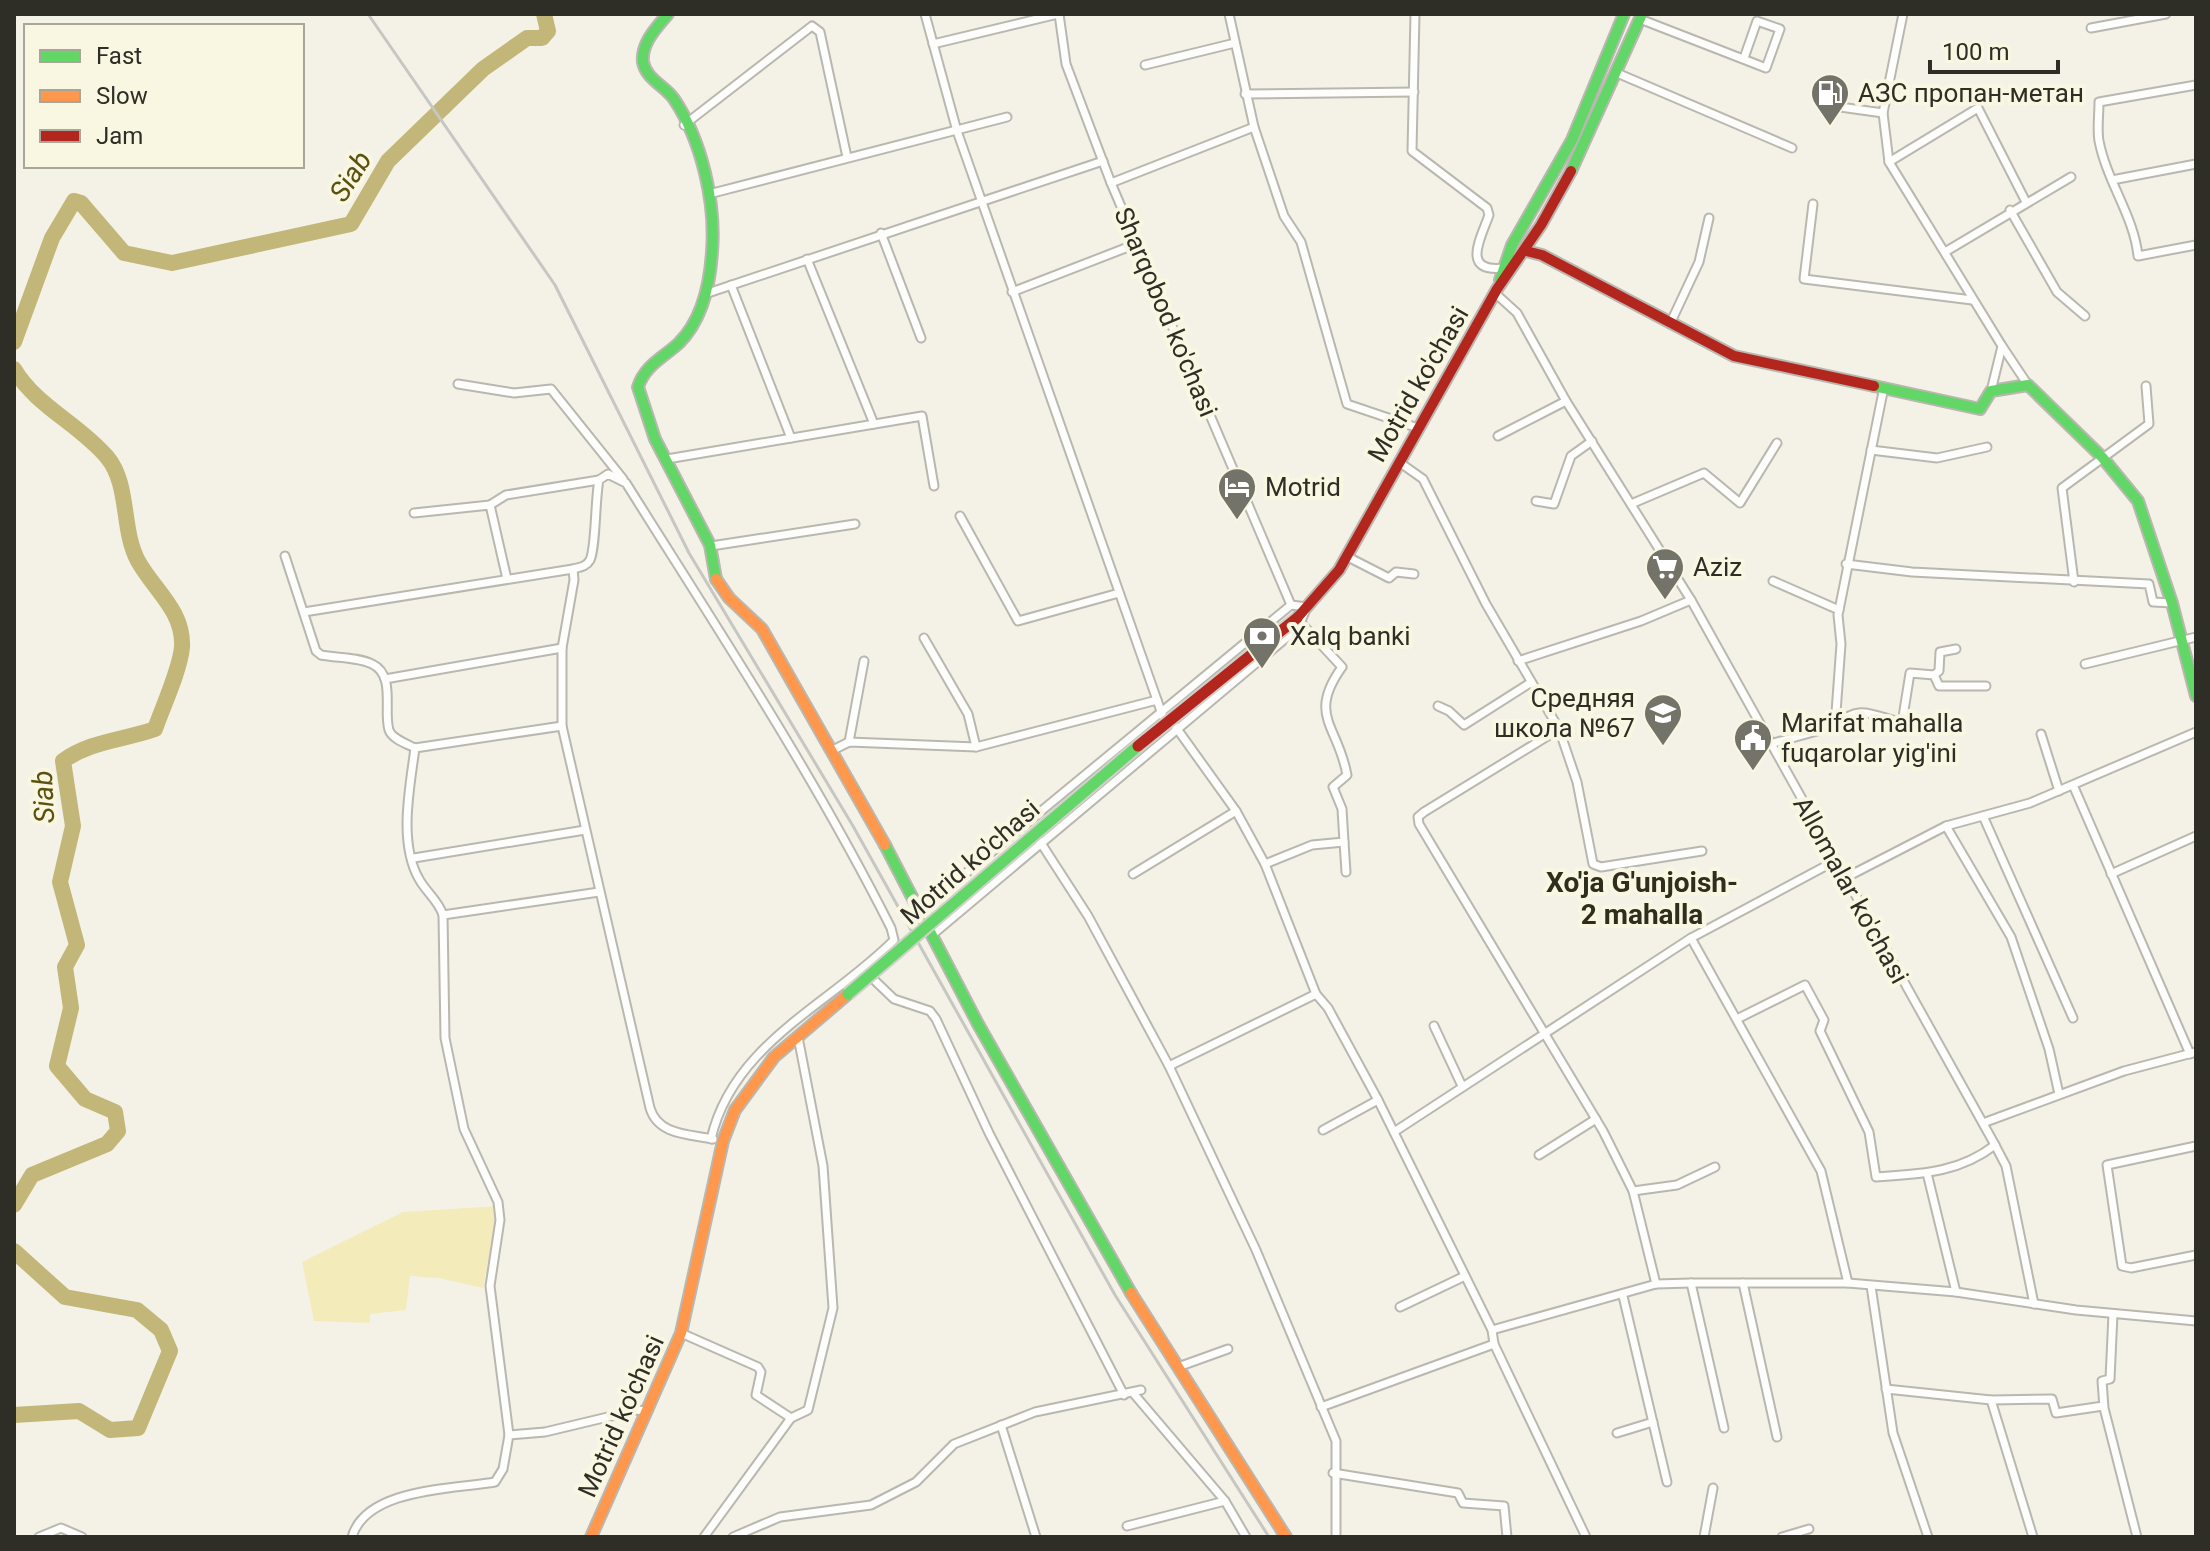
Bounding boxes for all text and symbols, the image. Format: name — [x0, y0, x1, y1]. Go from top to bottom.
legend — [24, 24, 304, 168]
scale bar — [1930, 24, 2058, 74]
text: 100 m — [1942, 38, 2009, 66]
text: Fast — [96, 42, 142, 70]
fuel station icon: АЗС пропан-метан — [1809, 72, 1851, 127]
place label: АЗС пропан-метан — [1858, 78, 2084, 108]
text: Slow — [96, 82, 148, 110]
text: Jam — [96, 122, 143, 150]
water label: Siab — [322, 145, 378, 207]
street label: Sharqobod ko'chasi — [1108, 203, 1224, 421]
street label: Motrid ko'chasi — [1361, 301, 1475, 467]
hotel icon: Motrid — [1216, 466, 1258, 521]
place label: Motrid — [1265, 472, 1341, 502]
supermarket icon: Aziz — [1644, 546, 1686, 601]
place label: Aziz — [1693, 552, 1742, 582]
bank icon: Xalq banki — [1241, 615, 1283, 670]
place label: Xalq banki — [1290, 621, 1411, 651]
place label: Средняя школа №67 — [1494, 683, 1635, 743]
school or university icon: Средняя школа №67 — [1642, 692, 1684, 747]
place label: Marifat mahalla fuqarolar yig'ini — [1781, 708, 1963, 768]
public building icon: Marifat mahalla fuqarolar yig'ini — [1732, 717, 1774, 772]
water label: Siab — [26, 770, 61, 824]
street label: Allomalar ko'chasi — [1787, 791, 1915, 989]
street label: Motrid ko'chasi — [894, 794, 1046, 930]
district label: Xo'ja G'unjoish- 2 mahalla — [1546, 866, 1738, 931]
street label: Motrid ko'chasi — [572, 1330, 670, 1502]

